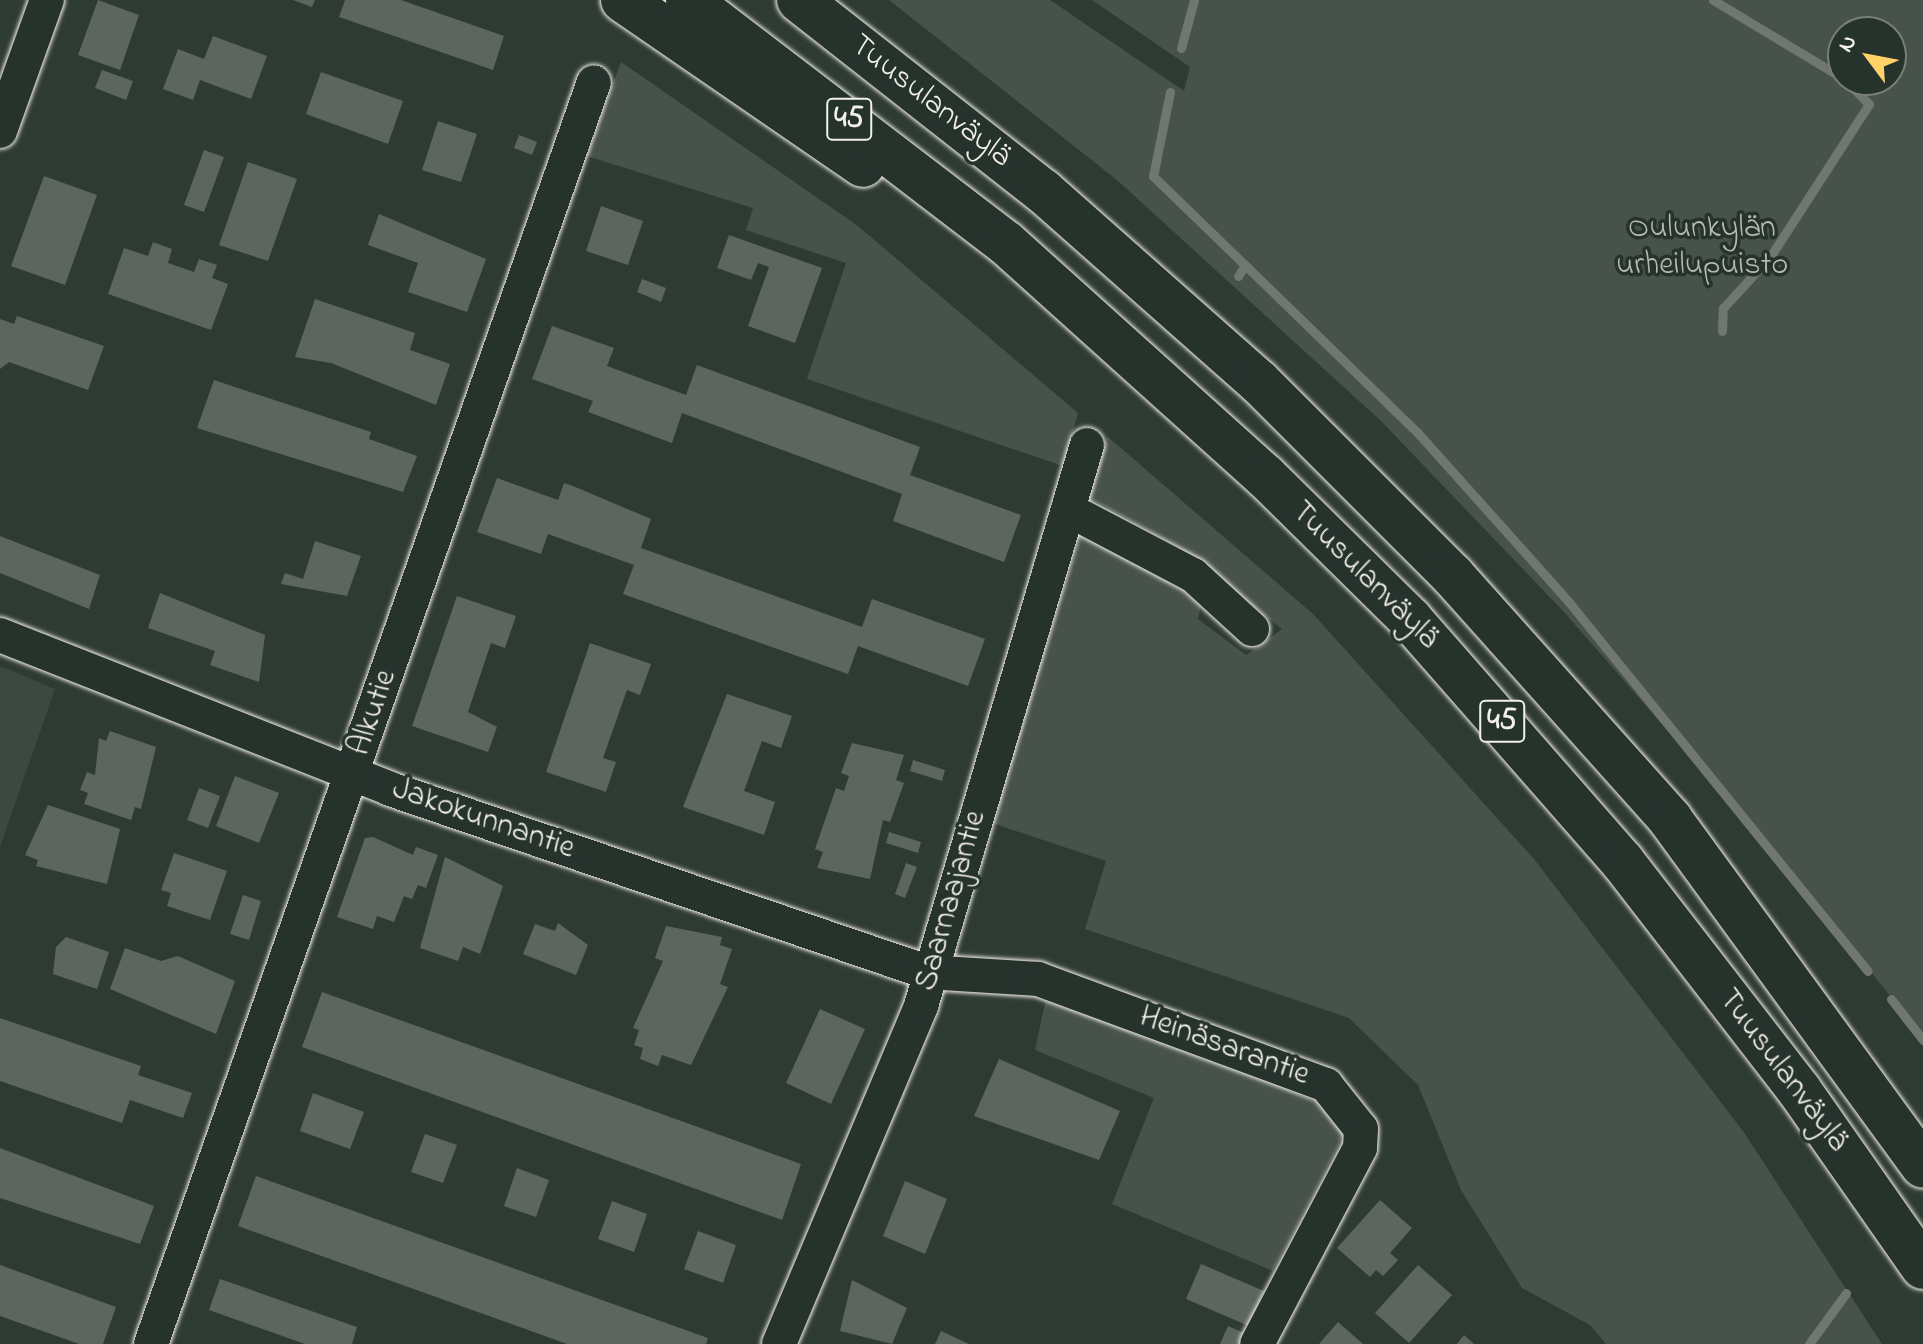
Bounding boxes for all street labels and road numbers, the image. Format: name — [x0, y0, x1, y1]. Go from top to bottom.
street label: Tuusulanväylä — [842, 27, 1018, 177]
road number: 45 — [825, 93, 873, 145]
street label: Tuusulanväylä — [1282, 494, 1446, 658]
street label: Alkutie — [341, 665, 407, 761]
road number: 45 — [1478, 695, 1526, 747]
street label: Jakokunnantie — [387, 771, 579, 869]
street label: Saarnaajantie — [908, 806, 996, 996]
street label: Tuusulanväylä — [1708, 982, 1856, 1160]
street label: Heinäsarantie — [1134, 999, 1314, 1095]

